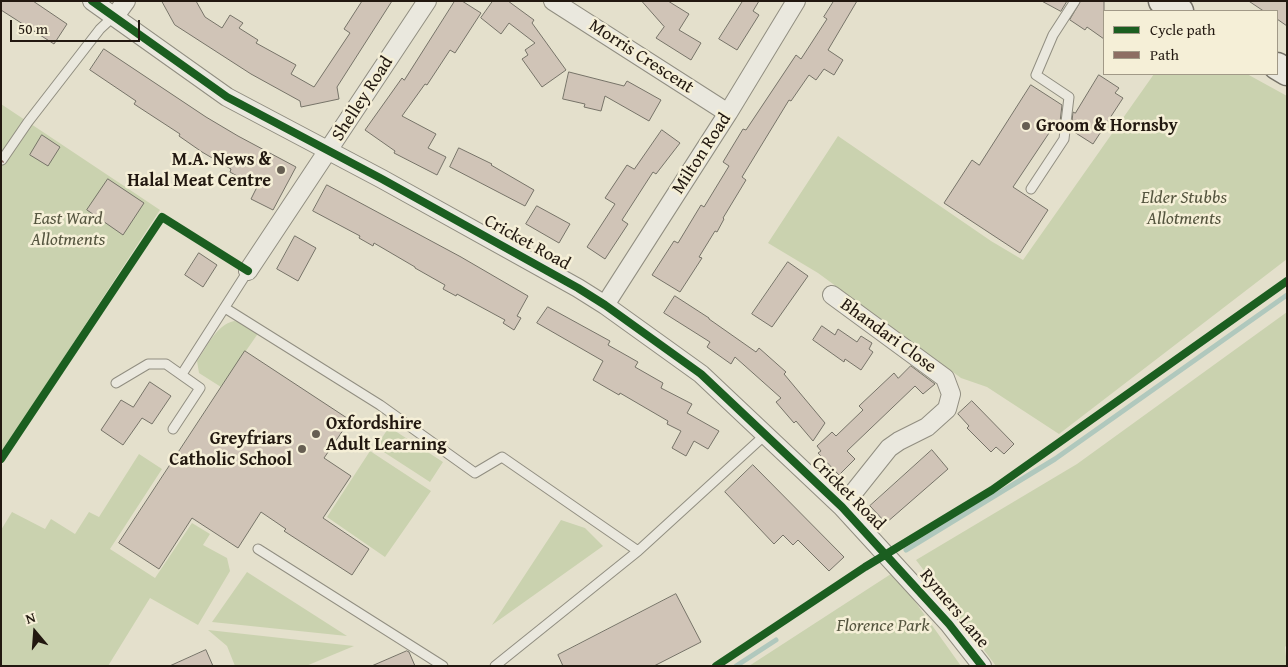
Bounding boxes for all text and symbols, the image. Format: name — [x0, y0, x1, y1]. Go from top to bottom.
scale bar — [12, 10, 142, 42]
legend — [1103, 10, 1278, 75]
street label: Morris Crescent — [585, 15, 697, 99]
text: 50 m — [18, 18, 48, 39]
text: Cycle path — [1150, 19, 1216, 40]
text: Path — [1150, 44, 1179, 65]
street label: Shelley Road — [328, 53, 398, 145]
street label: Milton Road — [668, 109, 736, 199]
place label: Groom & Hornsby — [1036, 115, 1178, 137]
marker: Groom & Hornsby — [1020, 120, 1032, 132]
place label: M.A. News & Halal Meat Centre — [127, 149, 271, 192]
marker: M.A. News & Halal Meat Centre — [275, 164, 287, 176]
park label: Elder Stubbs Allotments — [1141, 187, 1227, 230]
park label: East Ward Allotments — [31, 208, 105, 250]
street label: Cricket Road — [480, 210, 574, 276]
street label: Bhandari Close — [836, 294, 940, 378]
place label: Oxfordshire Adult Learning — [326, 413, 447, 456]
place label: Greyfriars Catholic School — [169, 428, 292, 470]
marker: Oxfordshire Adult Learning — [310, 428, 322, 440]
marker: Greyfriars Catholic School — [296, 443, 308, 455]
street label: Cricket Road — [807, 453, 889, 535]
street label: Rymers Lane — [915, 565, 993, 653]
north arrow — [10, 607, 60, 657]
text: N — [23, 607, 38, 629]
park label: Florence Park — [837, 615, 929, 637]

